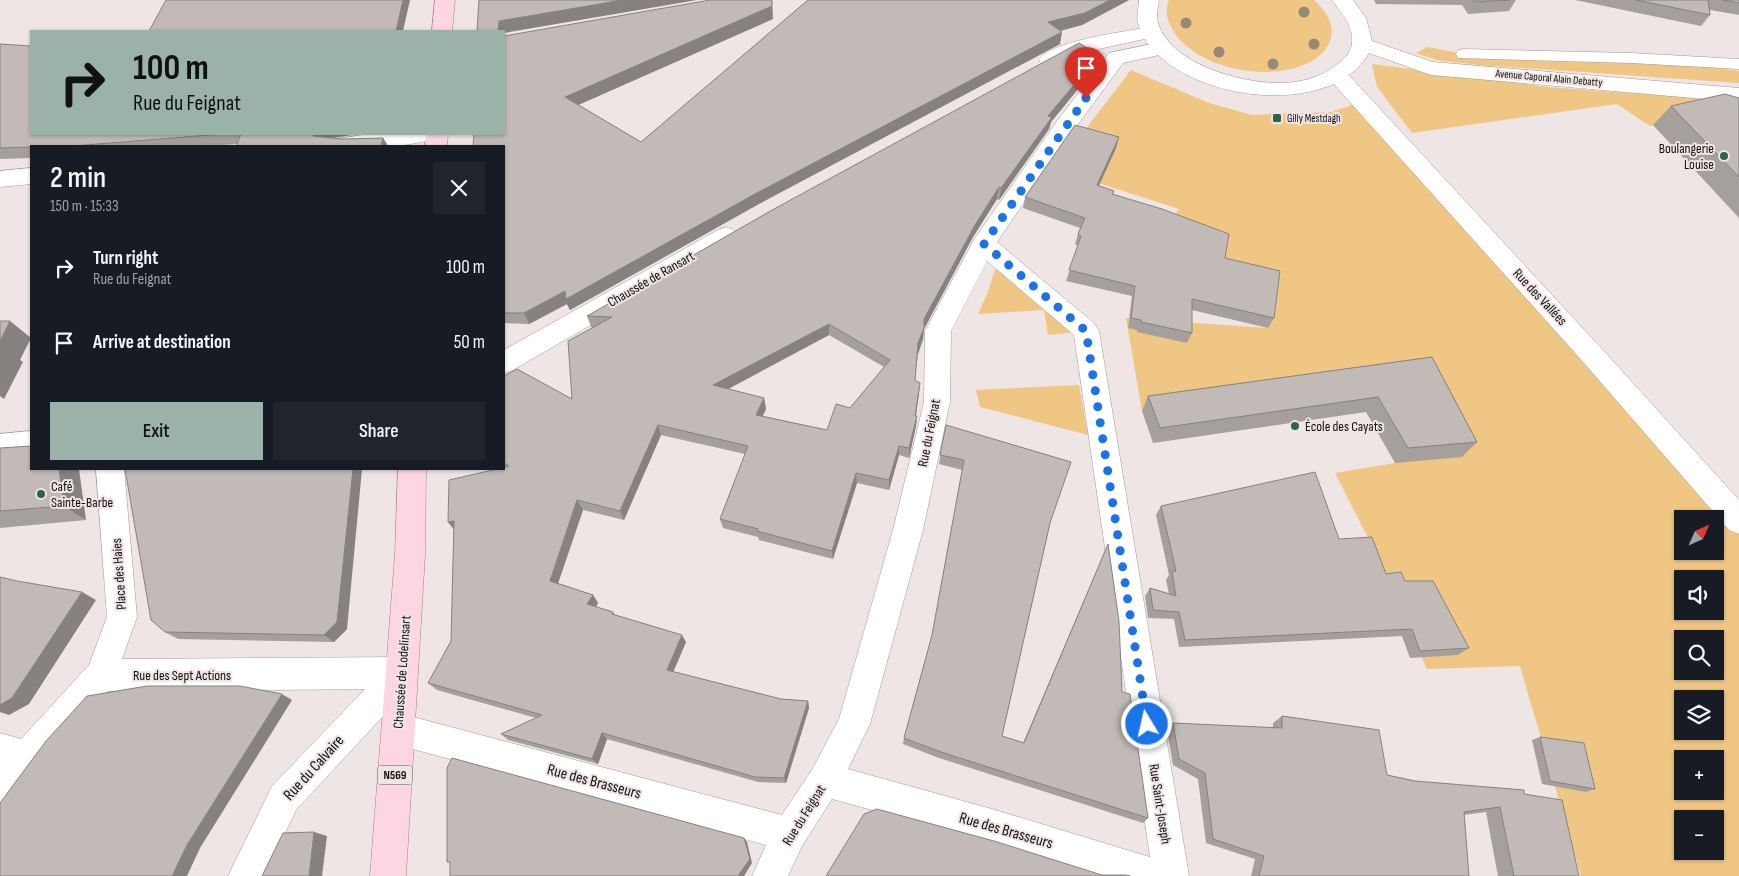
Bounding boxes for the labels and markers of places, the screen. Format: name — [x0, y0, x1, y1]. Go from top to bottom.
pin — [1065, 47, 1107, 98]
marker: Gilly Mestdagh — [1271, 112, 1283, 124]
place label: Gilly Mestdagh — [1287, 112, 1341, 125]
place label: Boulangerie Louise — [1659, 140, 1714, 173]
marker: Boulangerie Louise — [1718, 150, 1730, 162]
place label: École des Cayats — [1305, 418, 1383, 435]
marker: École des Cayats — [1289, 420, 1301, 432]
place label: Café Sainte-Barbe — [51, 478, 113, 511]
marker: Café Sainte-Barbe — [35, 488, 47, 500]

